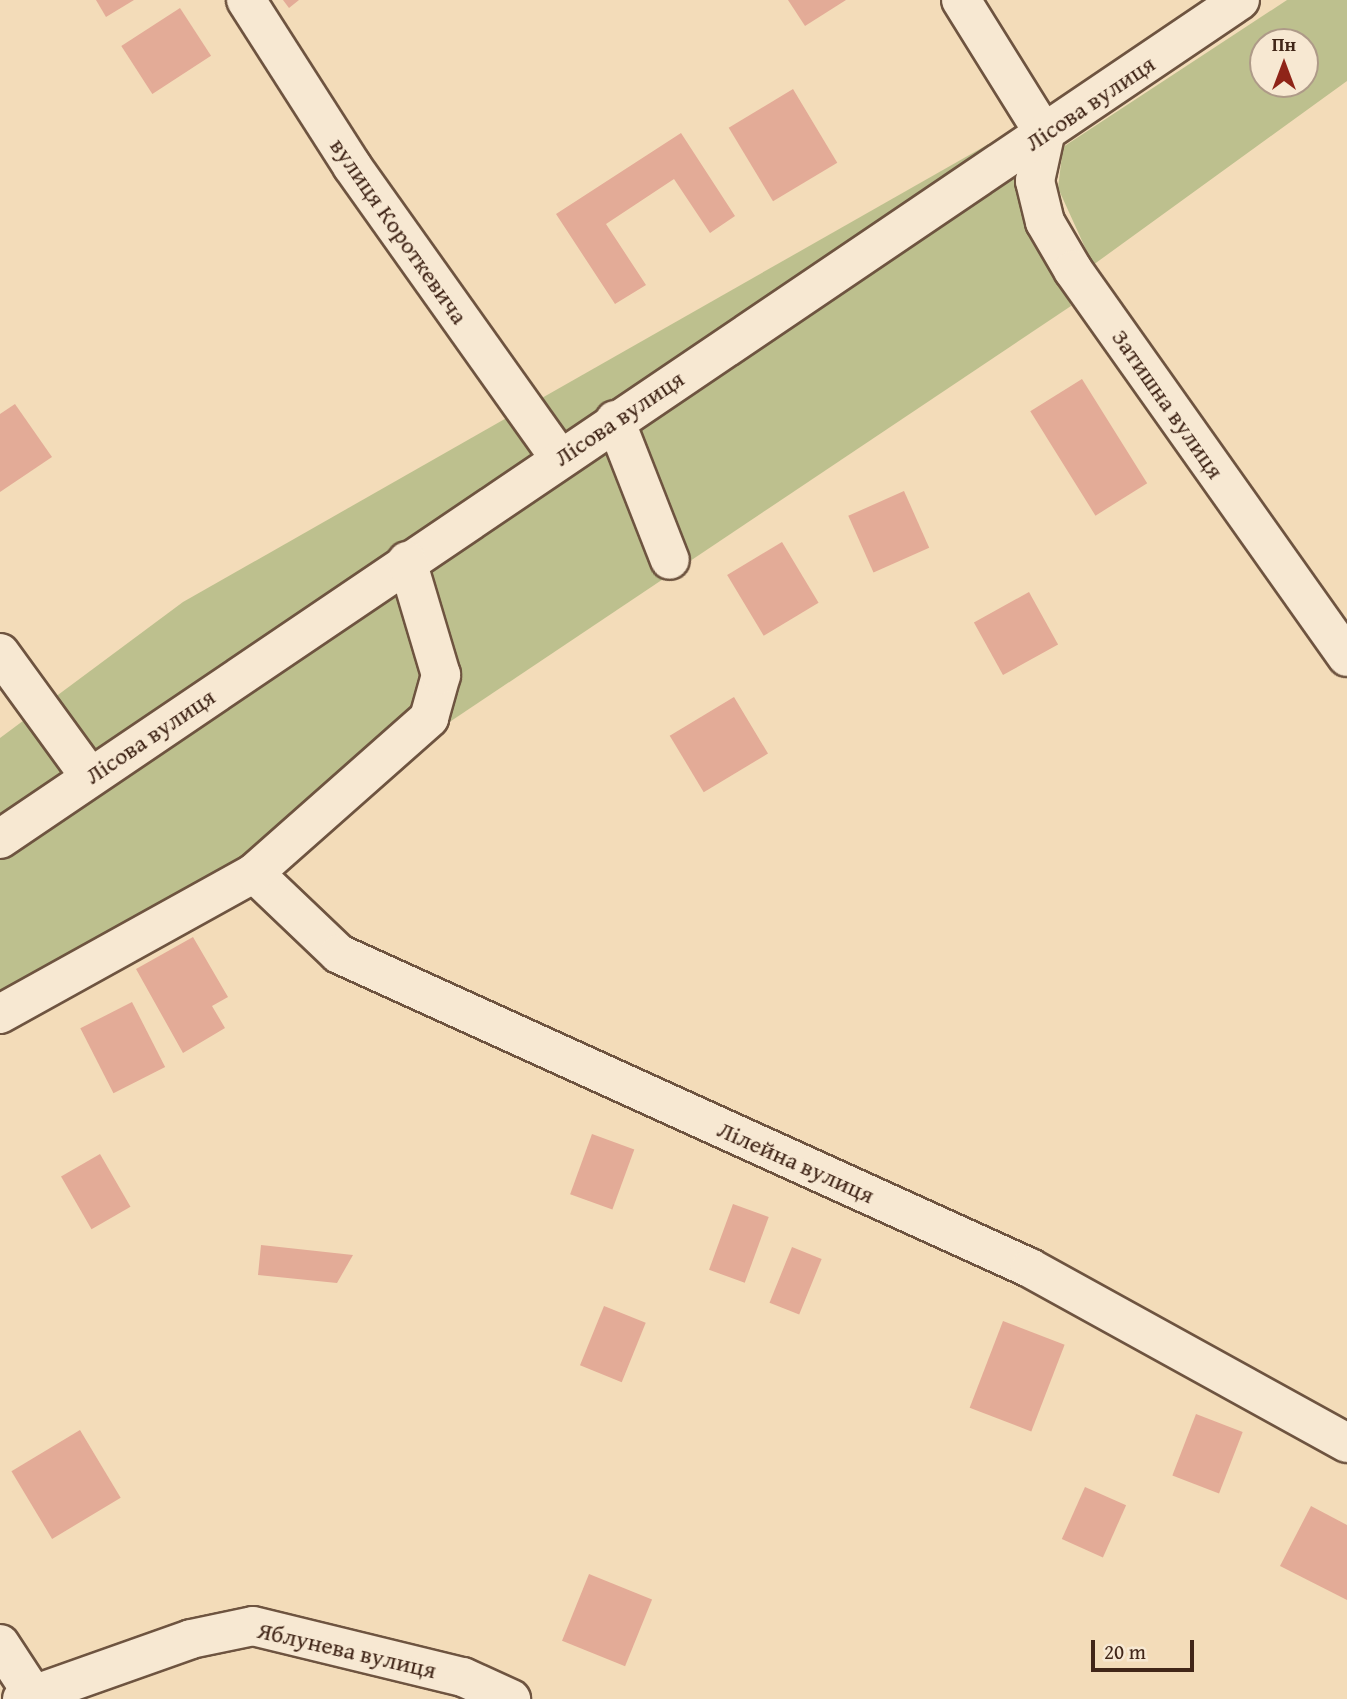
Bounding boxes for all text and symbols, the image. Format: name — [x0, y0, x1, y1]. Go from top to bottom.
north arrow — [1249, 28, 1319, 98]
text: Пн — [1272, 30, 1296, 58]
street label: Лісова вулиця — [1020, 49, 1160, 157]
street label: вулиця Короткевича — [324, 132, 474, 330]
street label: Затишна вулиця — [1106, 324, 1230, 484]
street label: Лісова вулиця — [549, 364, 689, 472]
street label: Лісова вулиця — [80, 682, 220, 790]
street label: Лілейна вулиця — [713, 1115, 879, 1209]
street label: Яблунева вулиця — [255, 1615, 439, 1685]
scale bar — [1095, 1626, 1198, 1670]
text: 20 m — [1104, 1636, 1146, 1667]

